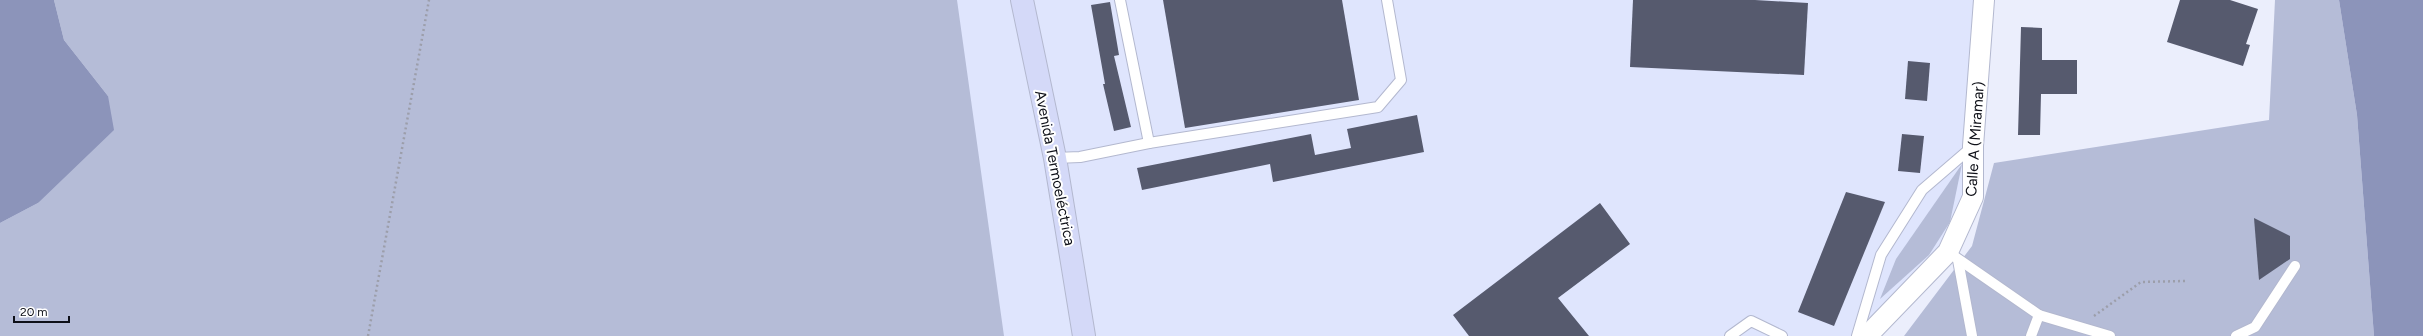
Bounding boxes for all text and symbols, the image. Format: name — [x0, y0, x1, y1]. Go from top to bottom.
street label: Calle A (Miramar) — [1962, 81, 1988, 197]
street label: Avenida Termoeléctrica — [1031, 89, 1079, 247]
scale bar — [14, 298, 69, 324]
text: 20 m — [20, 305, 48, 319]

